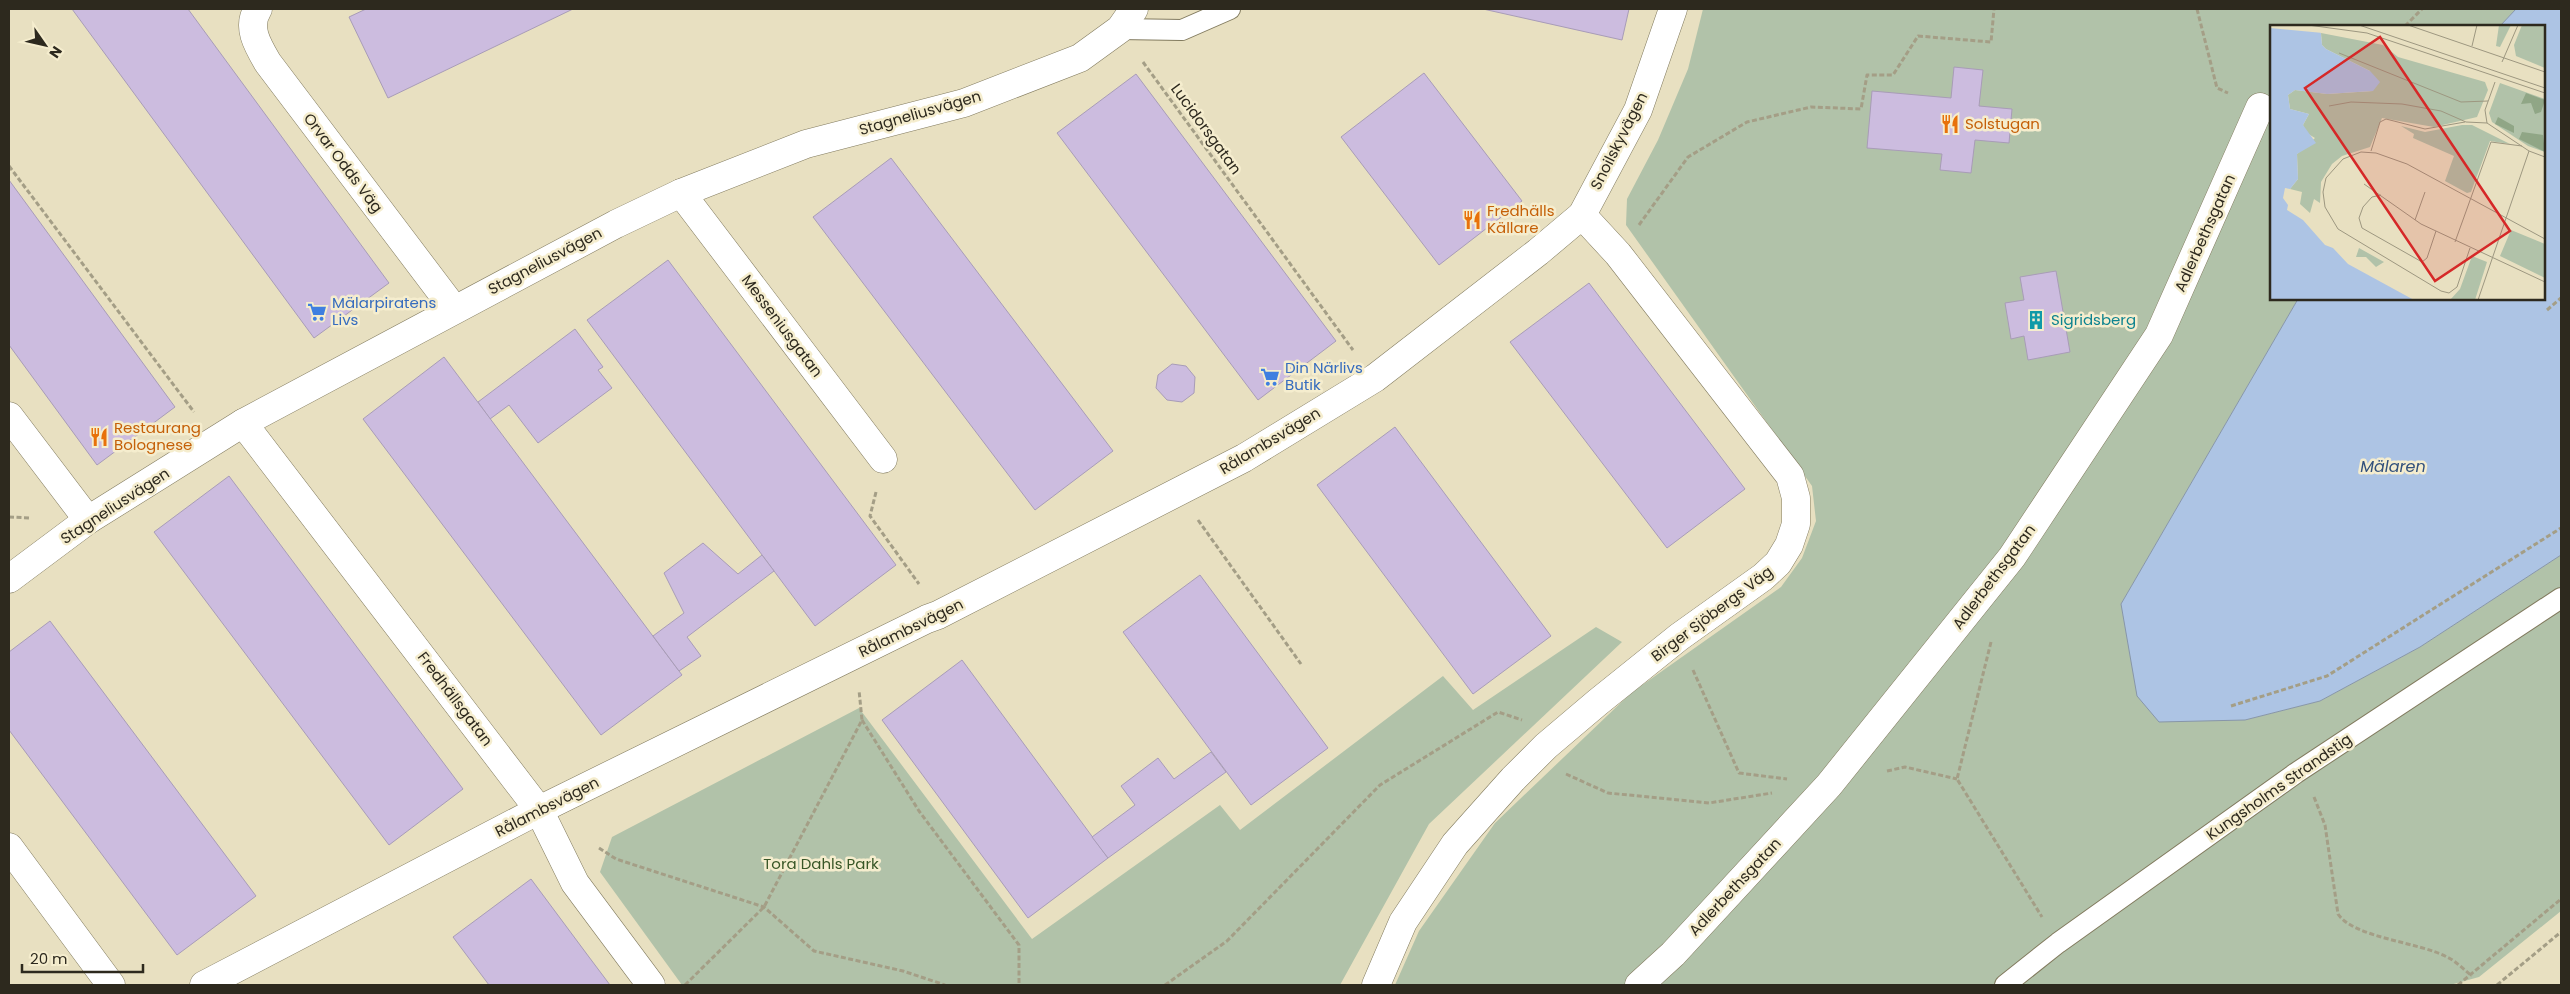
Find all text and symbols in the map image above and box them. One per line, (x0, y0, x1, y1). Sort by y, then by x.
north arrow (20, 20, 70, 70)
inset map (2270, 25, 2545, 300)
text: N (45, 42, 67, 62)
street label: Lucidorsgatan (1166, 79, 1247, 178)
street label: Stagneliusvägen (856, 85, 983, 140)
street label: Snoilskyvägen (1585, 88, 1652, 193)
street label: Orvar Odds Väg (299, 109, 388, 217)
restaurant icon: Solstugan (1939, 113, 1961, 135)
place label: Solstugan (1965, 113, 2040, 134)
street label: Adlerbethsgatan (2169, 171, 2240, 295)
place label: Fredhälls Källare (1487, 200, 1555, 238)
restaurant icon: Fredhälls Källare (1461, 209, 1483, 231)
street label: Stagneliusvägen (484, 222, 605, 299)
street label: Messeniusgatan (737, 270, 828, 381)
place label: Mälarpiratens Livs (332, 292, 436, 330)
supermarket icon: Mälarpiratens Livs (306, 301, 328, 323)
building icon: Sigridsberg (2025, 309, 2047, 331)
place label: Sigridsberg (2051, 309, 2136, 330)
place label: Din Närlivs Butik (1285, 357, 1363, 395)
supermarket icon: Din Närlivs Butik (1259, 366, 1281, 388)
street label: Rålambsvägen (1215, 402, 1324, 479)
place label: Restaurang Bolognese (114, 417, 201, 455)
restaurant icon: Restaurang Bolognese (88, 426, 110, 448)
water label: Mälaren (2360, 455, 2426, 478)
street label: Stagneliusvägen (56, 463, 173, 549)
street label: Adlerbethsgatan (1947, 520, 2040, 634)
street label: Birger Sjöbergs Väg (1647, 561, 1777, 666)
street label: Rålambsvägen (855, 593, 967, 662)
street label: Fredhällsgatan (413, 647, 498, 750)
street label: Kungsholms Strandstig (2202, 728, 2356, 845)
street label: Rålambsvägen (491, 771, 602, 842)
street label: Adlerbethsgatan (1684, 833, 1786, 940)
park label: Tora Dahls Park (763, 853, 879, 874)
scale bar (22, 942, 144, 974)
text: 20 m (30, 948, 68, 969)

